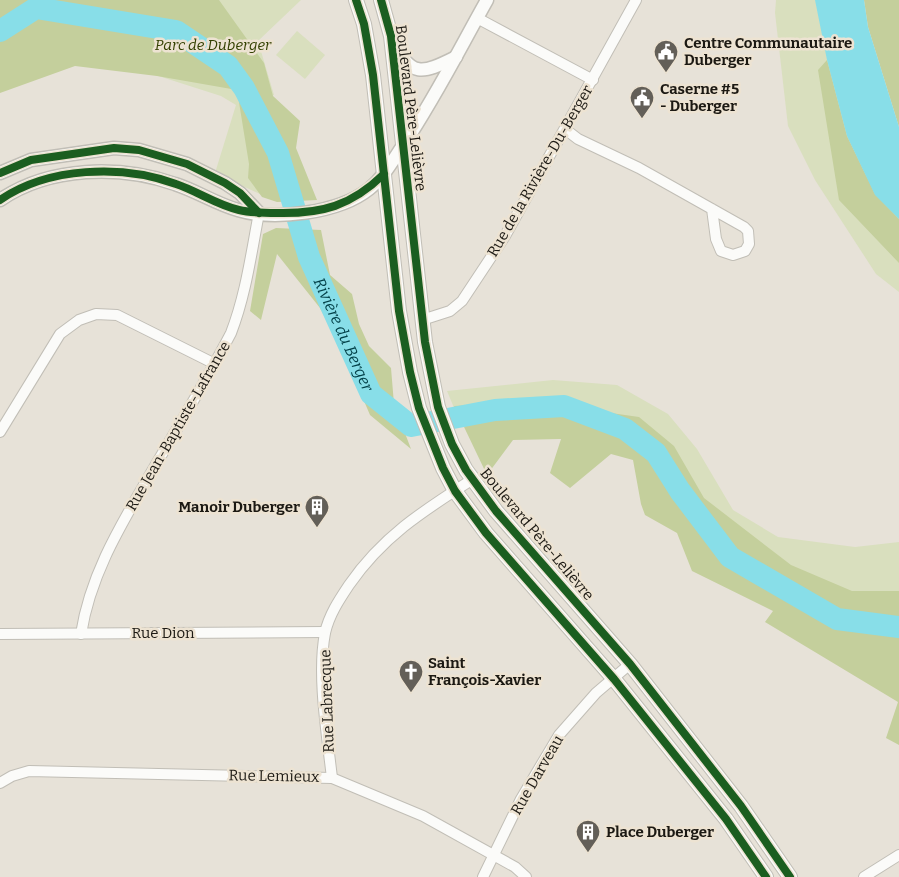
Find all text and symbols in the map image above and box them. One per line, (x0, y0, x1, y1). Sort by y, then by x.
street label: Boulevard Père-Lelièvre (392, 24, 430, 192)
place label: Centre Communautaire Duberger (684, 34, 852, 69)
park label: Parc de Duberger (155, 36, 272, 54)
public building icon: Centre Communautaire Duberger (653, 39, 679, 73)
place label: Caserne #5 - Duberger (660, 80, 739, 115)
street label: Rue de la Rivière-Du-Berger (483, 82, 597, 260)
public building icon: Caserne #5 - Duberger (629, 85, 655, 119)
water label: Rivière du Berger (310, 274, 378, 395)
street label: Rue Jean-Baptiste-Lafrance (122, 338, 234, 514)
street label: Boulevard Père-Lelièvre (476, 464, 598, 604)
building icon: Manoir Duberger (304, 494, 330, 528)
place label: Manoir Duberger (178, 498, 300, 516)
street label: Rue Dion (131, 624, 195, 642)
street label: Rue Labrecque (316, 649, 338, 753)
place label: Saint François-Xavier (428, 654, 541, 689)
church icon: Saint François-Xavier (398, 659, 424, 693)
street label: Rue Darveau (507, 732, 567, 818)
street label: Rue Lemieux (228, 766, 320, 786)
building icon: Place Duberger (575, 819, 601, 853)
place label: Place Duberger (606, 823, 714, 841)

